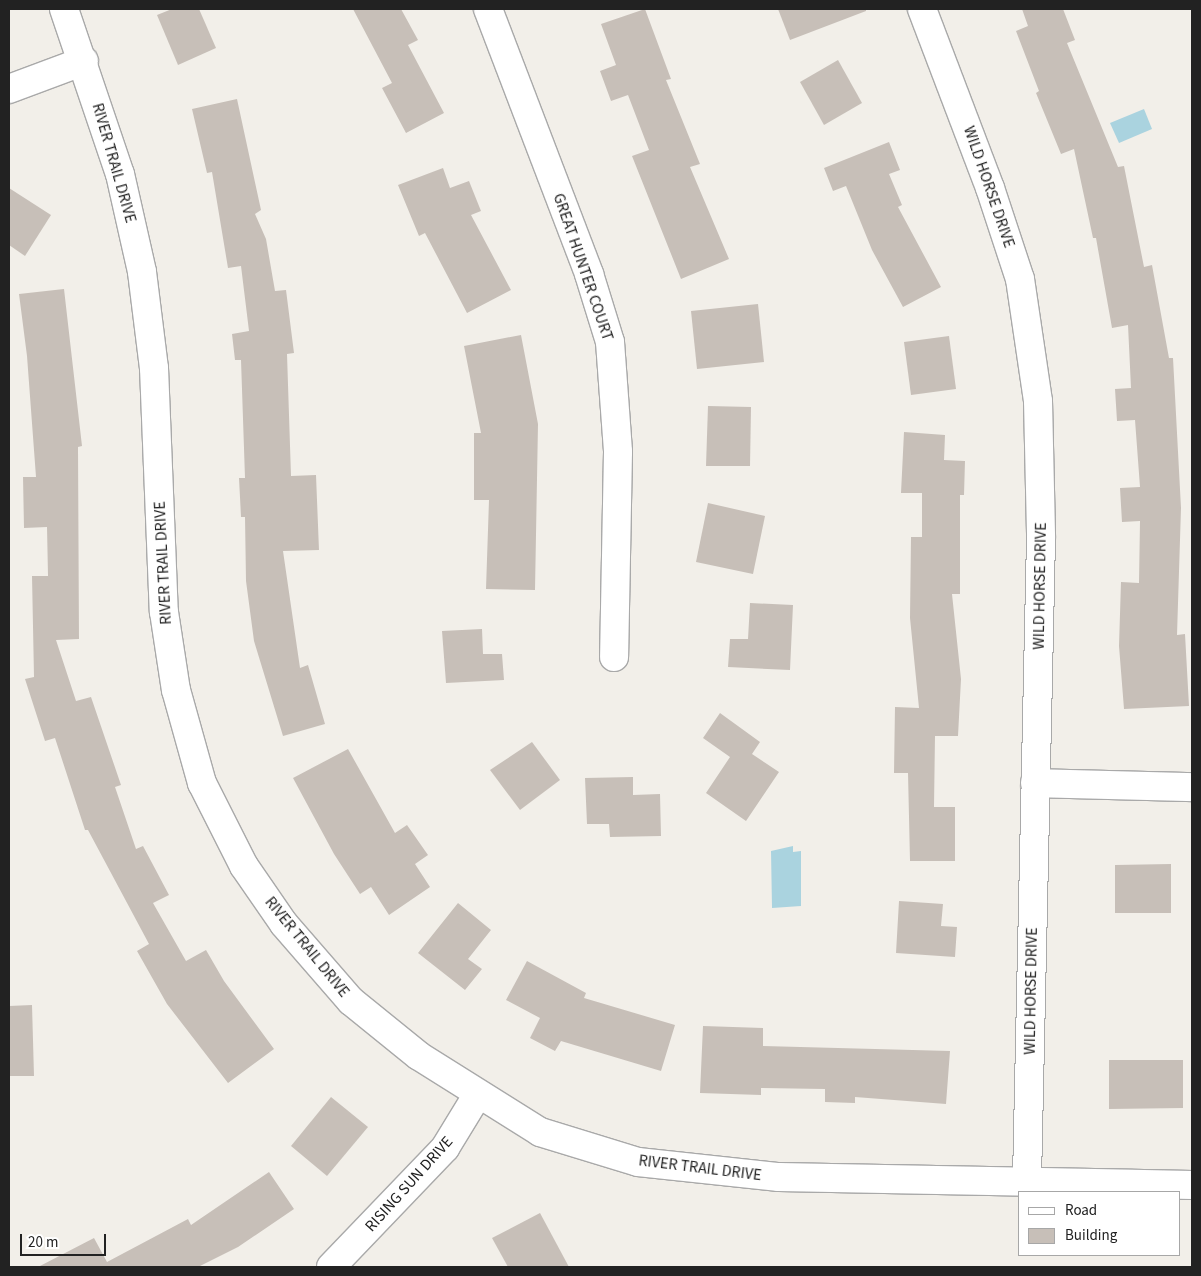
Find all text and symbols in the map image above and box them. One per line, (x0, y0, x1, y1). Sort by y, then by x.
street label: RIVER TRAIL DRIVE (88, 101, 140, 225)
street label: WILD HORSE DRIVE (959, 124, 1019, 250)
street label: GREAT HUNTER COURT (549, 191, 617, 343)
street label: RIVER TRAIL DRIVE (150, 501, 176, 625)
street label: WILD HORSE DRIVE (1029, 522, 1051, 650)
street label: RIVER TRAIL DRIVE (261, 893, 353, 1001)
street label: WILD HORSE DRIVE (1020, 927, 1042, 1055)
street label: RISING SUN DRIVE (361, 1132, 457, 1236)
street label: RIVER TRAIL DRIVE (637, 1151, 763, 1185)
legend (1018, 1191, 1181, 1256)
text: Road (1065, 1200, 1097, 1221)
scale bar (22, 1224, 109, 1256)
text: Building (1065, 1225, 1117, 1246)
text: 20 m (28, 1232, 58, 1253)

